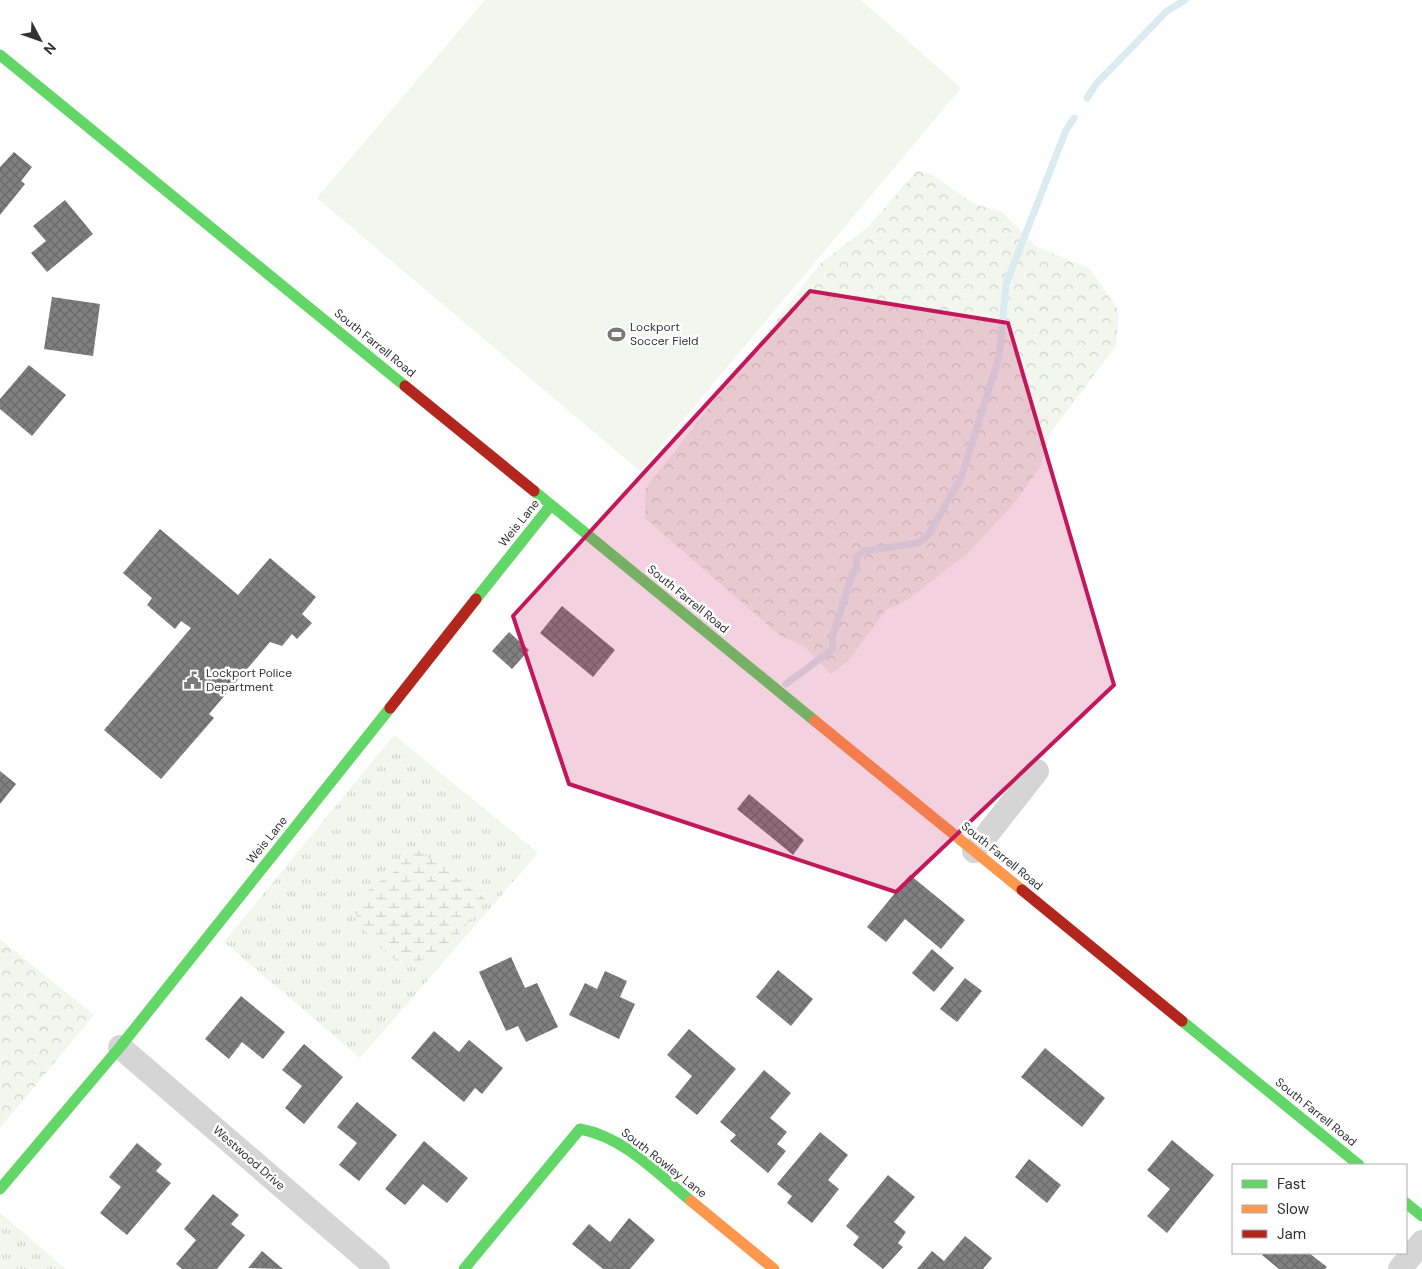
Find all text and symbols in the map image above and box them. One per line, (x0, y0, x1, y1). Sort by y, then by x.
north arrow (15, 15, 65, 65)
text: N (40, 39, 60, 58)
street label: South Farrell Road (331, 305, 419, 381)
place label: Lockport Soccer Field (630, 319, 699, 349)
sports icon: Lockport Soccer Field (606, 324, 626, 344)
street label: Weis Lane (495, 496, 543, 550)
street label: South Farrell Road (644, 561, 732, 637)
place label: Lockport Police Department (206, 665, 292, 695)
public building icon: Lockport Police Department (182, 670, 202, 690)
street label: Weis Lane (243, 813, 291, 867)
street label: South Farrell Road (958, 818, 1046, 894)
street label: South Farrell Road (1272, 1074, 1360, 1150)
street label: Westwood Drive (210, 1122, 289, 1194)
street label: South Rowley Lane (618, 1125, 710, 1202)
legend (1232, 1164, 1407, 1254)
text: Fast (1277, 1174, 1306, 1194)
text: Slow (1277, 1199, 1310, 1219)
text: Jam (1277, 1224, 1306, 1244)

